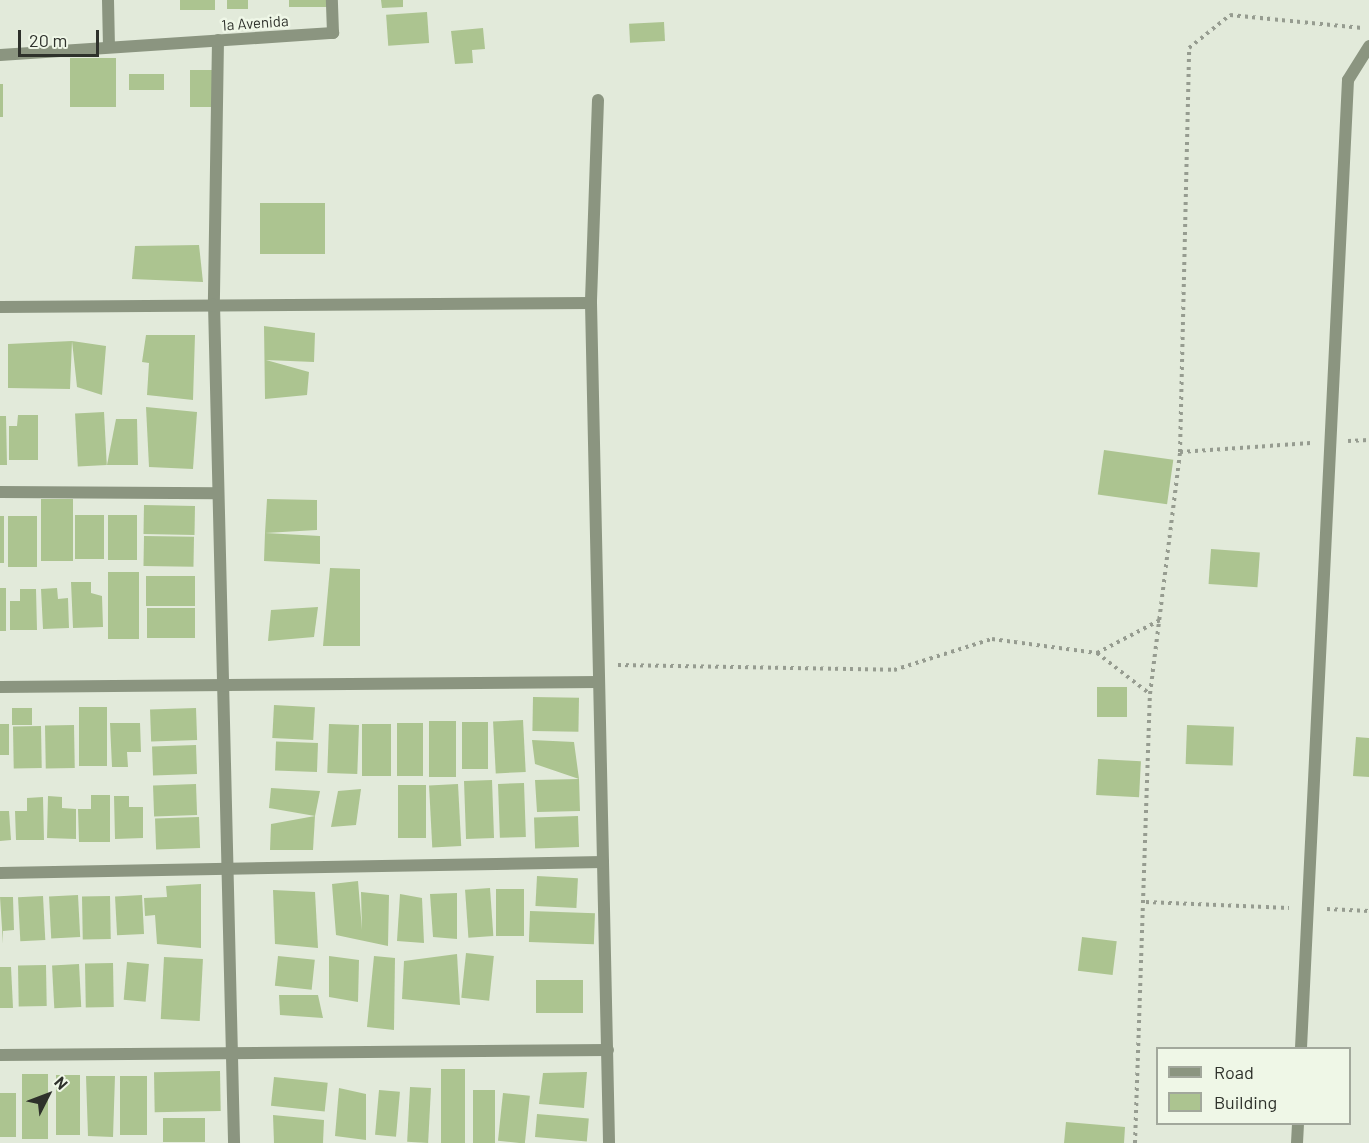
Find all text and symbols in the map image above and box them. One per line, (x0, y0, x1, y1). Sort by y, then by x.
street label: 1a Avenida (221, 12, 289, 34)
scale bar (21, 18, 102, 56)
text: 20 m (29, 29, 67, 51)
legend (1156, 1047, 1351, 1125)
text: Road (1214, 1061, 1254, 1083)
north arrow (18, 1065, 78, 1125)
text: N (51, 1072, 72, 1093)
text: Building (1214, 1091, 1277, 1113)

